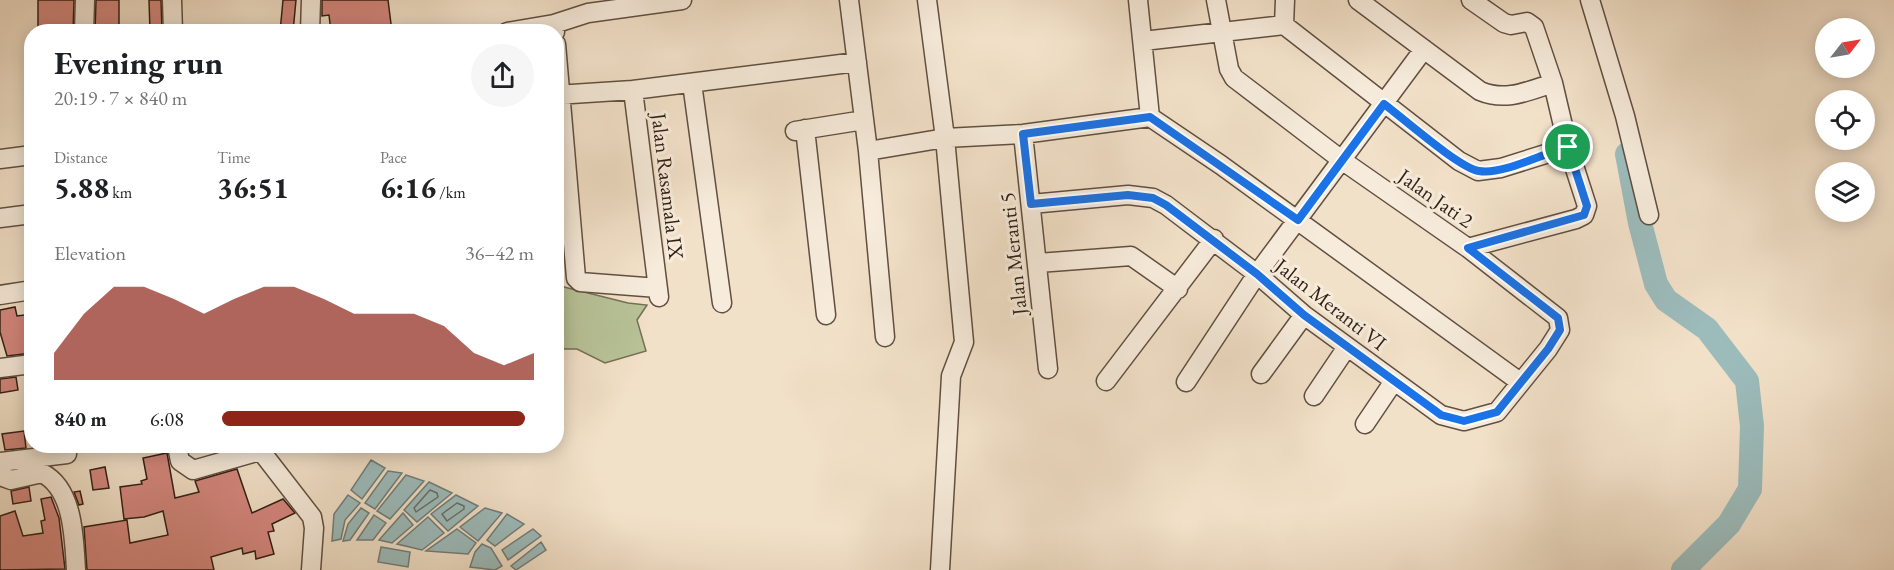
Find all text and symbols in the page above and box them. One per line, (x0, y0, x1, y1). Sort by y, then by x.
north arrow (1815, 18, 1875, 78)
map controls (1815, 18, 1875, 222)
text: Evening run (54, 41, 223, 84)
button: share (471, 44, 534, 107)
text: 20:19 · 7 × 840 m (54, 85, 187, 111)
button: locate (1815, 90, 1875, 150)
street label: Jalan Rasamala IX (645, 109, 690, 261)
pin (1542, 121, 1593, 172)
icon: arrive (1551, 130, 1584, 163)
text: Distance (54, 147, 107, 168)
text: Time (217, 147, 250, 168)
text: Pace (380, 147, 407, 168)
street label: Jalan Jati 2 (1391, 161, 1479, 234)
button: layers (1815, 162, 1875, 222)
text: 5.88 (54, 168, 109, 207)
text: 36:51 (217, 168, 289, 207)
text: 6:16 (380, 168, 436, 207)
text: km (109, 182, 132, 203)
text: /km (436, 182, 466, 203)
street label: Jalan Meranti 5 (993, 191, 1033, 319)
text: Elevation (54, 240, 126, 266)
text: 36–42 m (465, 240, 534, 266)
street label: Jalan Meranti VI (1268, 251, 1392, 356)
text: 840 m (54, 406, 107, 432)
text: 6:08 (150, 406, 184, 432)

